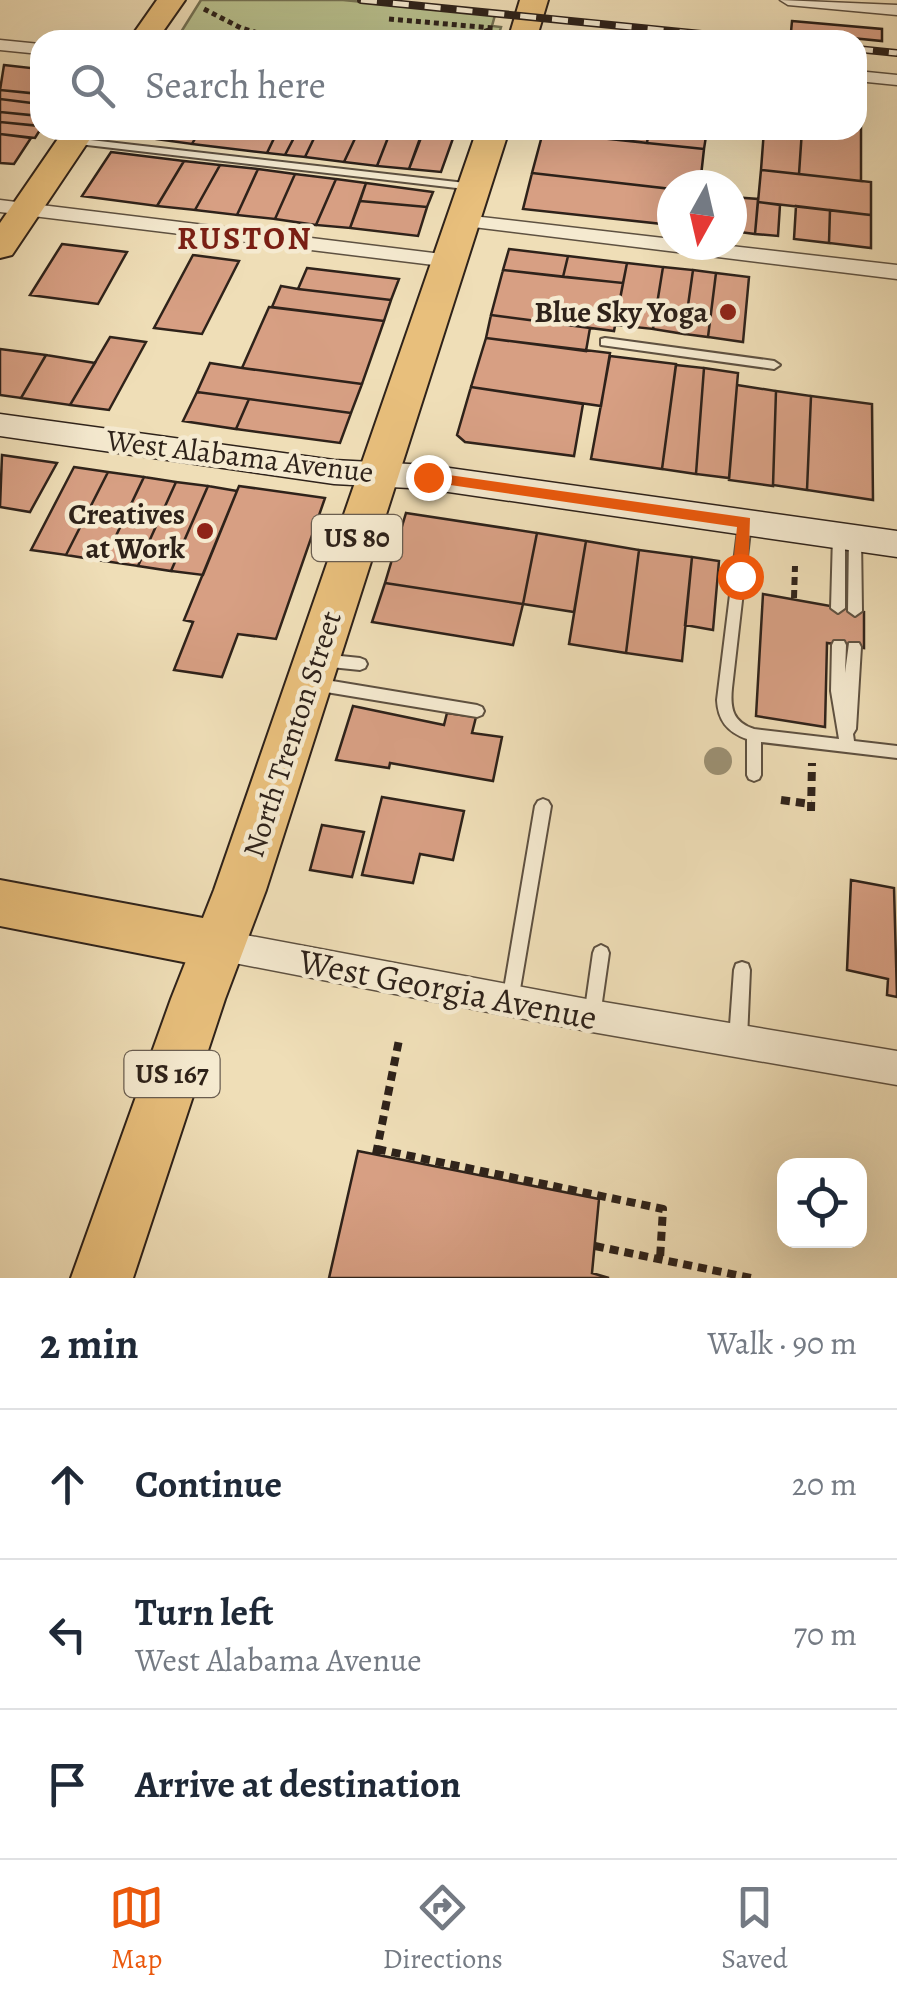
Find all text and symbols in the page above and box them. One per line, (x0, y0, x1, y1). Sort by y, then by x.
search box (30, 30, 867, 140)
icon: search (65, 58, 120, 113)
text: Search here (145, 59, 326, 111)
north arrow (657, 170, 747, 260)
district label: RUSTON (177, 216, 313, 260)
place label: Blue Sky Yoga (534, 292, 708, 332)
marker: Blue Sky Yoga (717, 301, 739, 323)
street label: West Alabama Avenue (103, 420, 376, 492)
route end (406, 455, 452, 501)
place label: Creatives at Work (68, 494, 185, 568)
road number: US 80 (312, 515, 402, 561)
marker: Creatives at Work (194, 520, 216, 542)
route start (718, 554, 764, 600)
street label: North Trenton Street (233, 606, 351, 862)
street label: West Georgia Avenue (294, 936, 601, 1041)
road number: US 167 (124, 1051, 220, 1097)
map controls (777, 1158, 867, 1248)
button: locate (777, 1158, 867, 1248)
text: 2 min (40, 1315, 139, 1372)
text: Walk · 90 m (708, 1321, 857, 1365)
icon: ahead (40, 1457, 95, 1512)
text: Continue (135, 1458, 282, 1510)
text: 20 m (792, 1462, 857, 1506)
text: Turn left (135, 1586, 274, 1638)
icon: left (40, 1607, 95, 1662)
text: 70 m (794, 1612, 857, 1656)
text: West Alabama Avenue (135, 1638, 422, 1682)
icon: arrive (40, 1757, 95, 1812)
text: Arrive at destination (135, 1758, 461, 1810)
tab: Map (109, 1880, 164, 1978)
tab: Directions (383, 1880, 503, 1978)
tab: Saved (721, 1880, 788, 1978)

